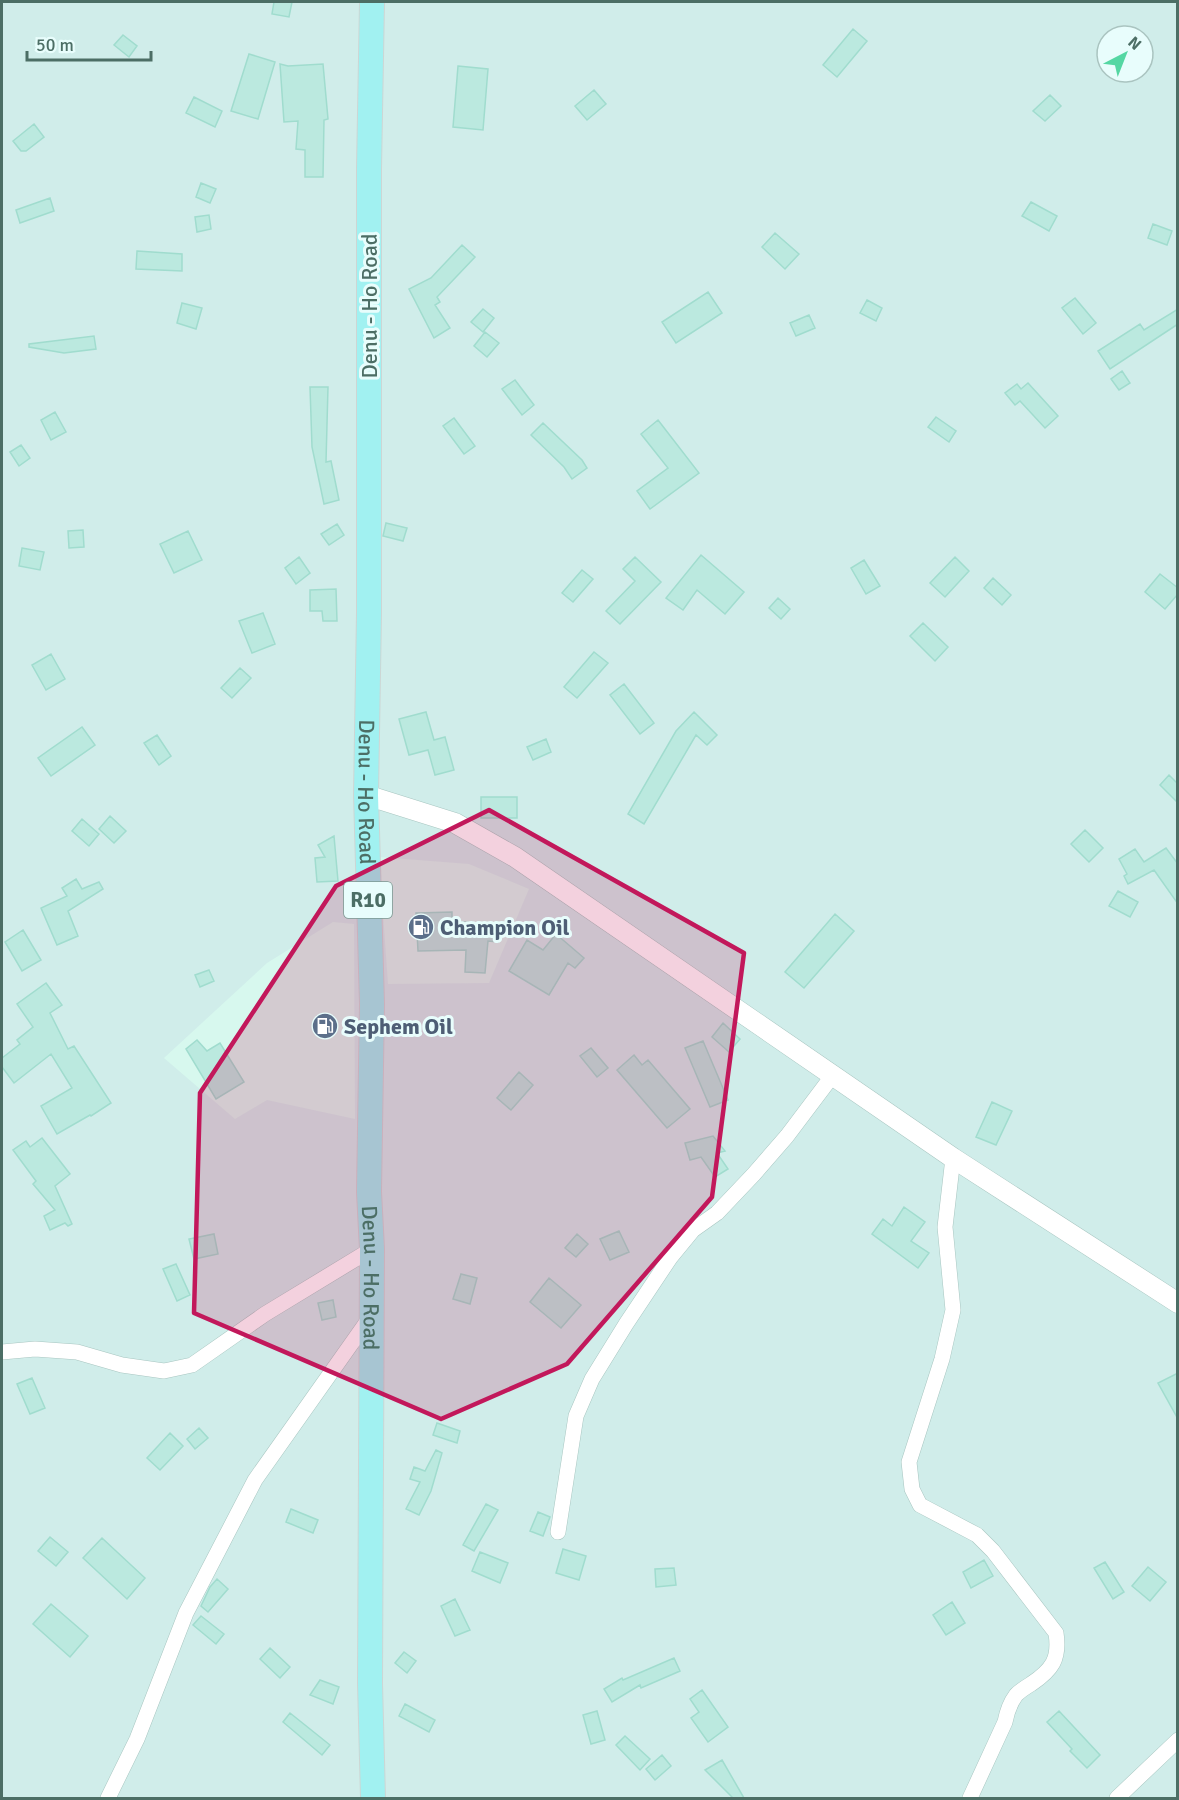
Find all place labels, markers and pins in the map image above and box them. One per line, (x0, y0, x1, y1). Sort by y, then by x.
fuel station icon: Champion Oil (406, 912, 436, 942)
place label: Champion Oil (440, 914, 570, 941)
fuel station icon: Sephem Oil (310, 1011, 340, 1041)
place label: Sephem Oil (344, 1013, 453, 1040)

